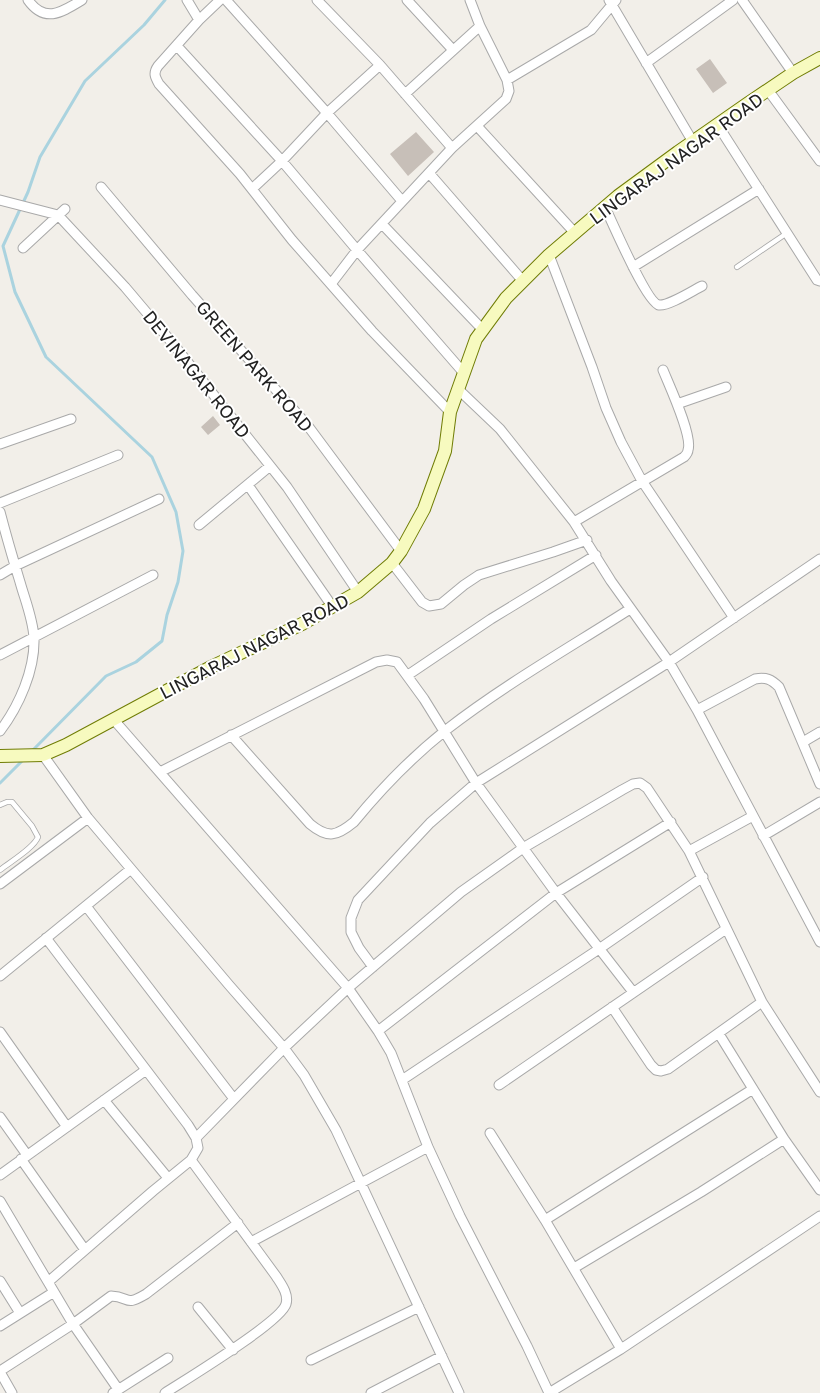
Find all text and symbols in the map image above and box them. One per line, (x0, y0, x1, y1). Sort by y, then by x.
street label: LINGARAJ NAGAR ROAD (585, 88, 767, 228)
street label: GREEN PARK ROAD (192, 296, 318, 436)
street label: DEVINAGAR ROAD (139, 306, 255, 442)
street label: LINGARAJ NAGAR ROAD (156, 589, 352, 703)

